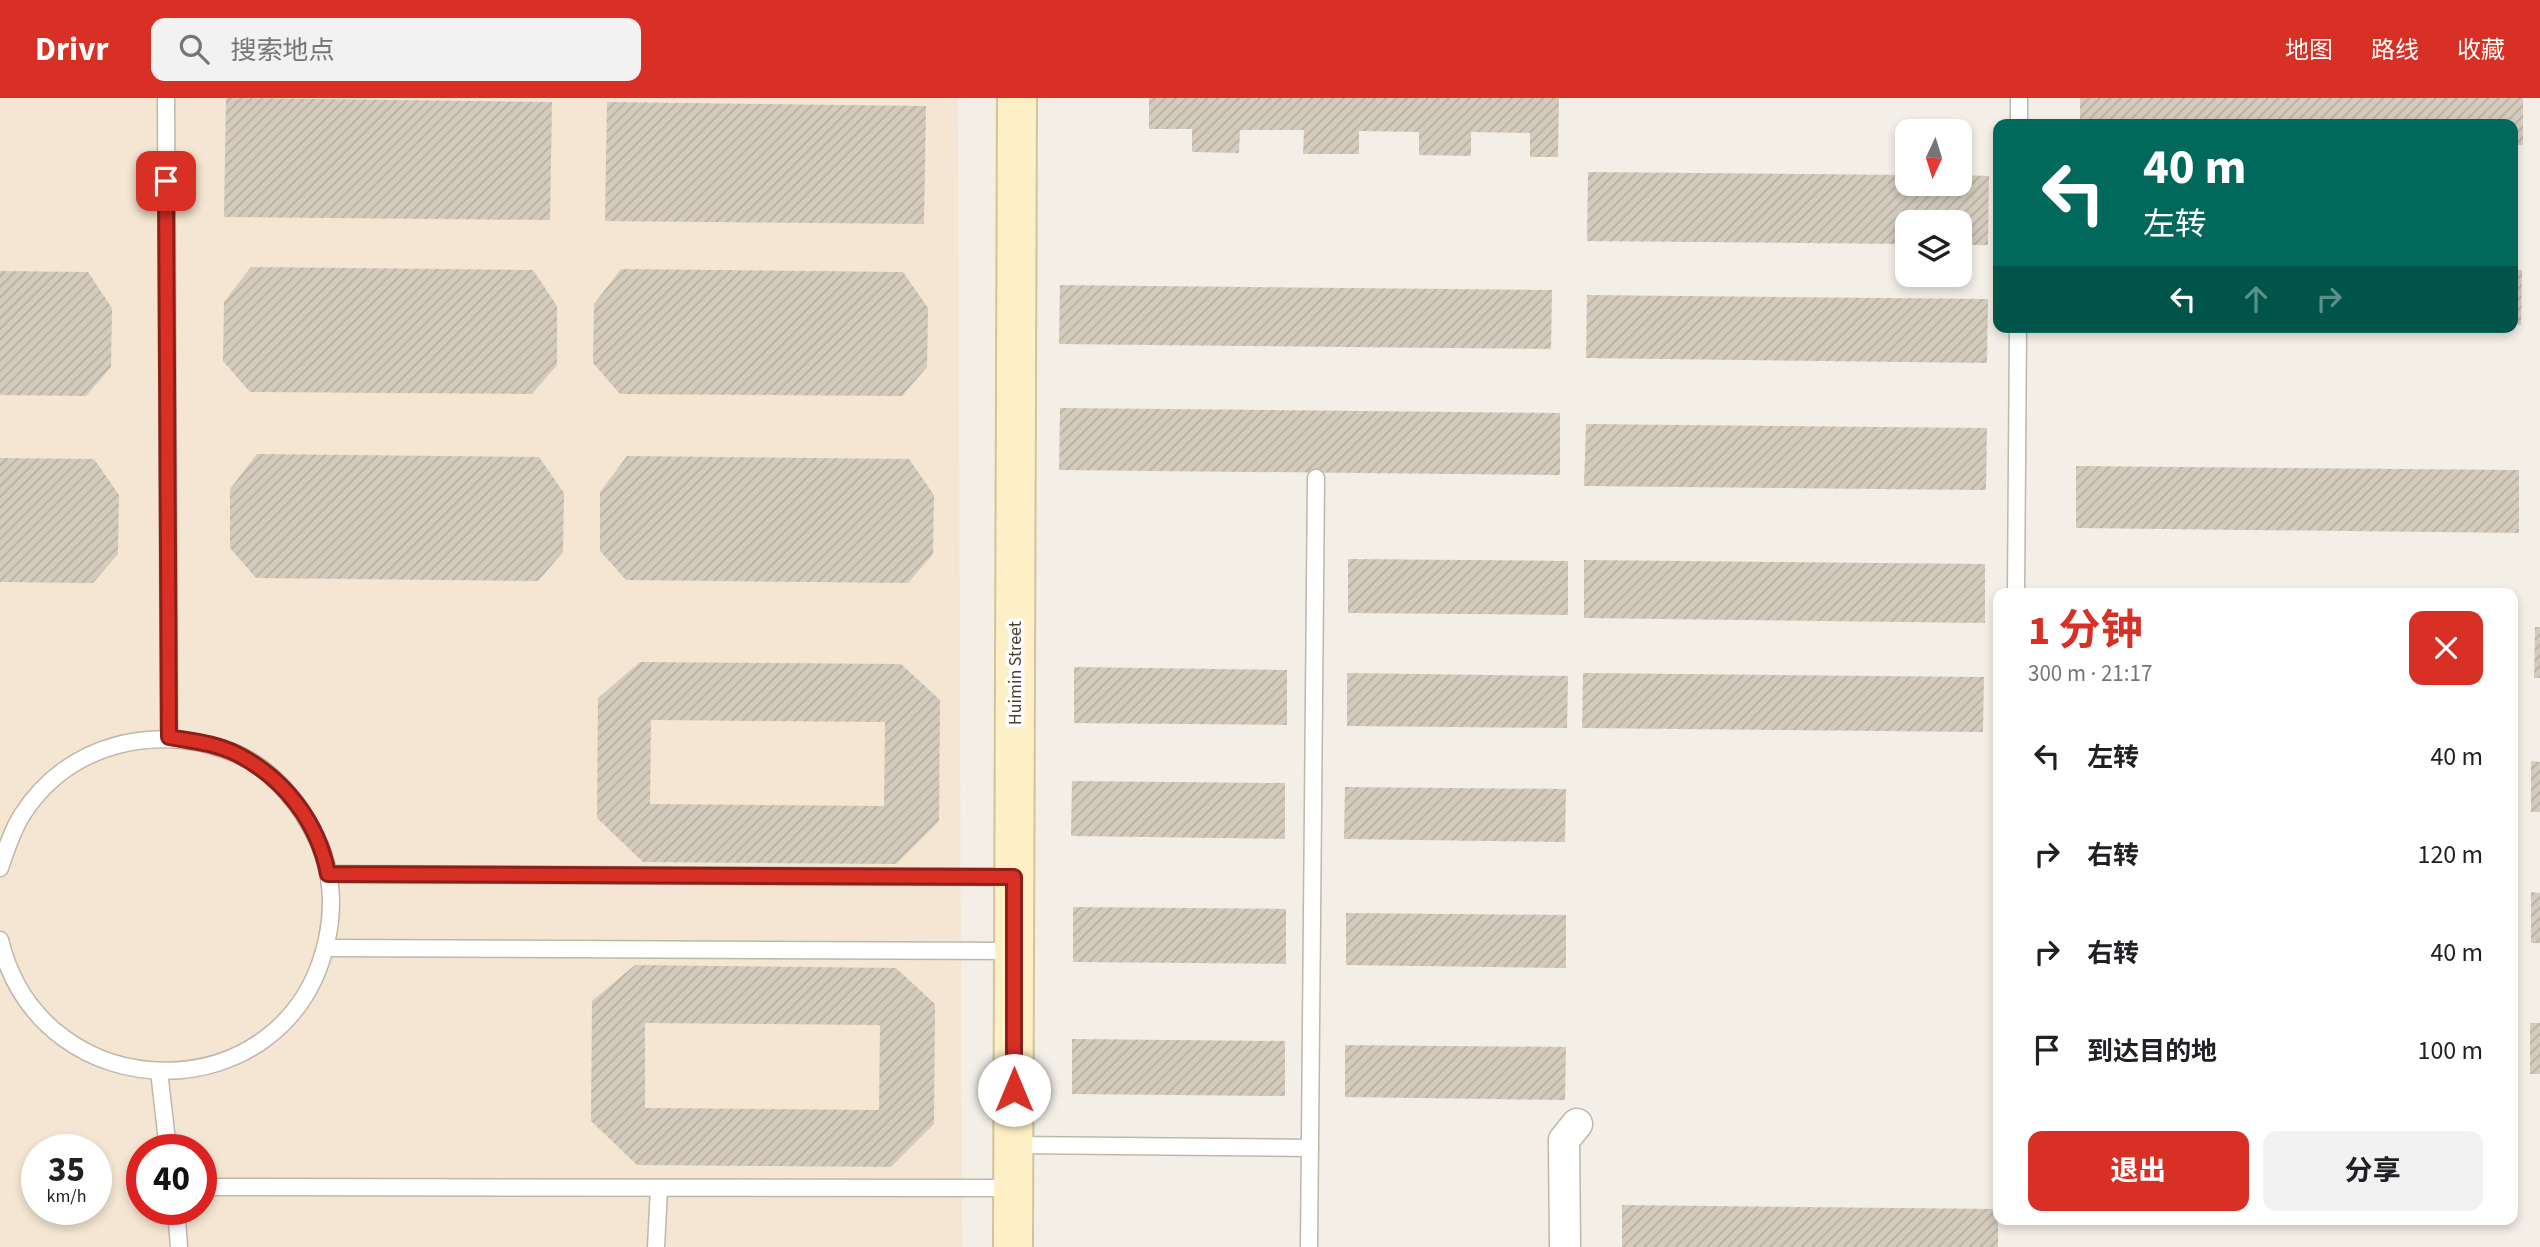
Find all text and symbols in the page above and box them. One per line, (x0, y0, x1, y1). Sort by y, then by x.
search box (151, 18, 641, 81)
text: Drivr (35, 26, 109, 73)
icon: search (175, 30, 213, 68)
text: 搜索地点 (231, 32, 335, 69)
text: 地图 (2285, 33, 2333, 68)
text: 路线 (2371, 33, 2419, 68)
text: 收藏 (2457, 33, 2505, 68)
north arrow (1895, 119, 1972, 196)
map controls (1895, 119, 1972, 287)
text: 40 m (2143, 133, 2247, 203)
icon: left (2028, 147, 2119, 238)
pin (136, 151, 196, 211)
icon: arrive (147, 162, 185, 200)
text: 左转 (2143, 202, 2207, 248)
button: layers (1895, 210, 1972, 287)
icon: left (2164, 280, 2202, 318)
icon: ahead (2237, 280, 2275, 318)
icon: right (2310, 280, 2348, 318)
text: 1 分钟 (2028, 601, 2143, 661)
button: close (2409, 611, 2483, 685)
street label: Huimin Street (1003, 621, 1028, 725)
text: 300 m · 21:17 (2028, 657, 2152, 690)
icon: left (2028, 737, 2066, 775)
text: 40 m (2430, 738, 2483, 775)
text: 左转 (2087, 739, 2139, 776)
icon: right (2028, 835, 2066, 873)
text: 120 m (2417, 836, 2483, 873)
text: 右转 (2087, 837, 2139, 874)
icon: right (2028, 933, 2066, 971)
text: 40 m (2430, 934, 2483, 971)
text: 右转 (2087, 935, 2139, 972)
icon: arrive (2028, 1031, 2066, 1069)
text: 100 m (2417, 1032, 2483, 1069)
text: 到达目的地 (2087, 1033, 2217, 1070)
position arrow (977, 1053, 1051, 1127)
button: 退出 (2028, 1131, 2249, 1211)
button: 分享 (2263, 1131, 2483, 1211)
speed limit sign: 40 (126, 1134, 217, 1225)
text: 35 (48, 1145, 85, 1195)
text: km/h (47, 1184, 86, 1209)

